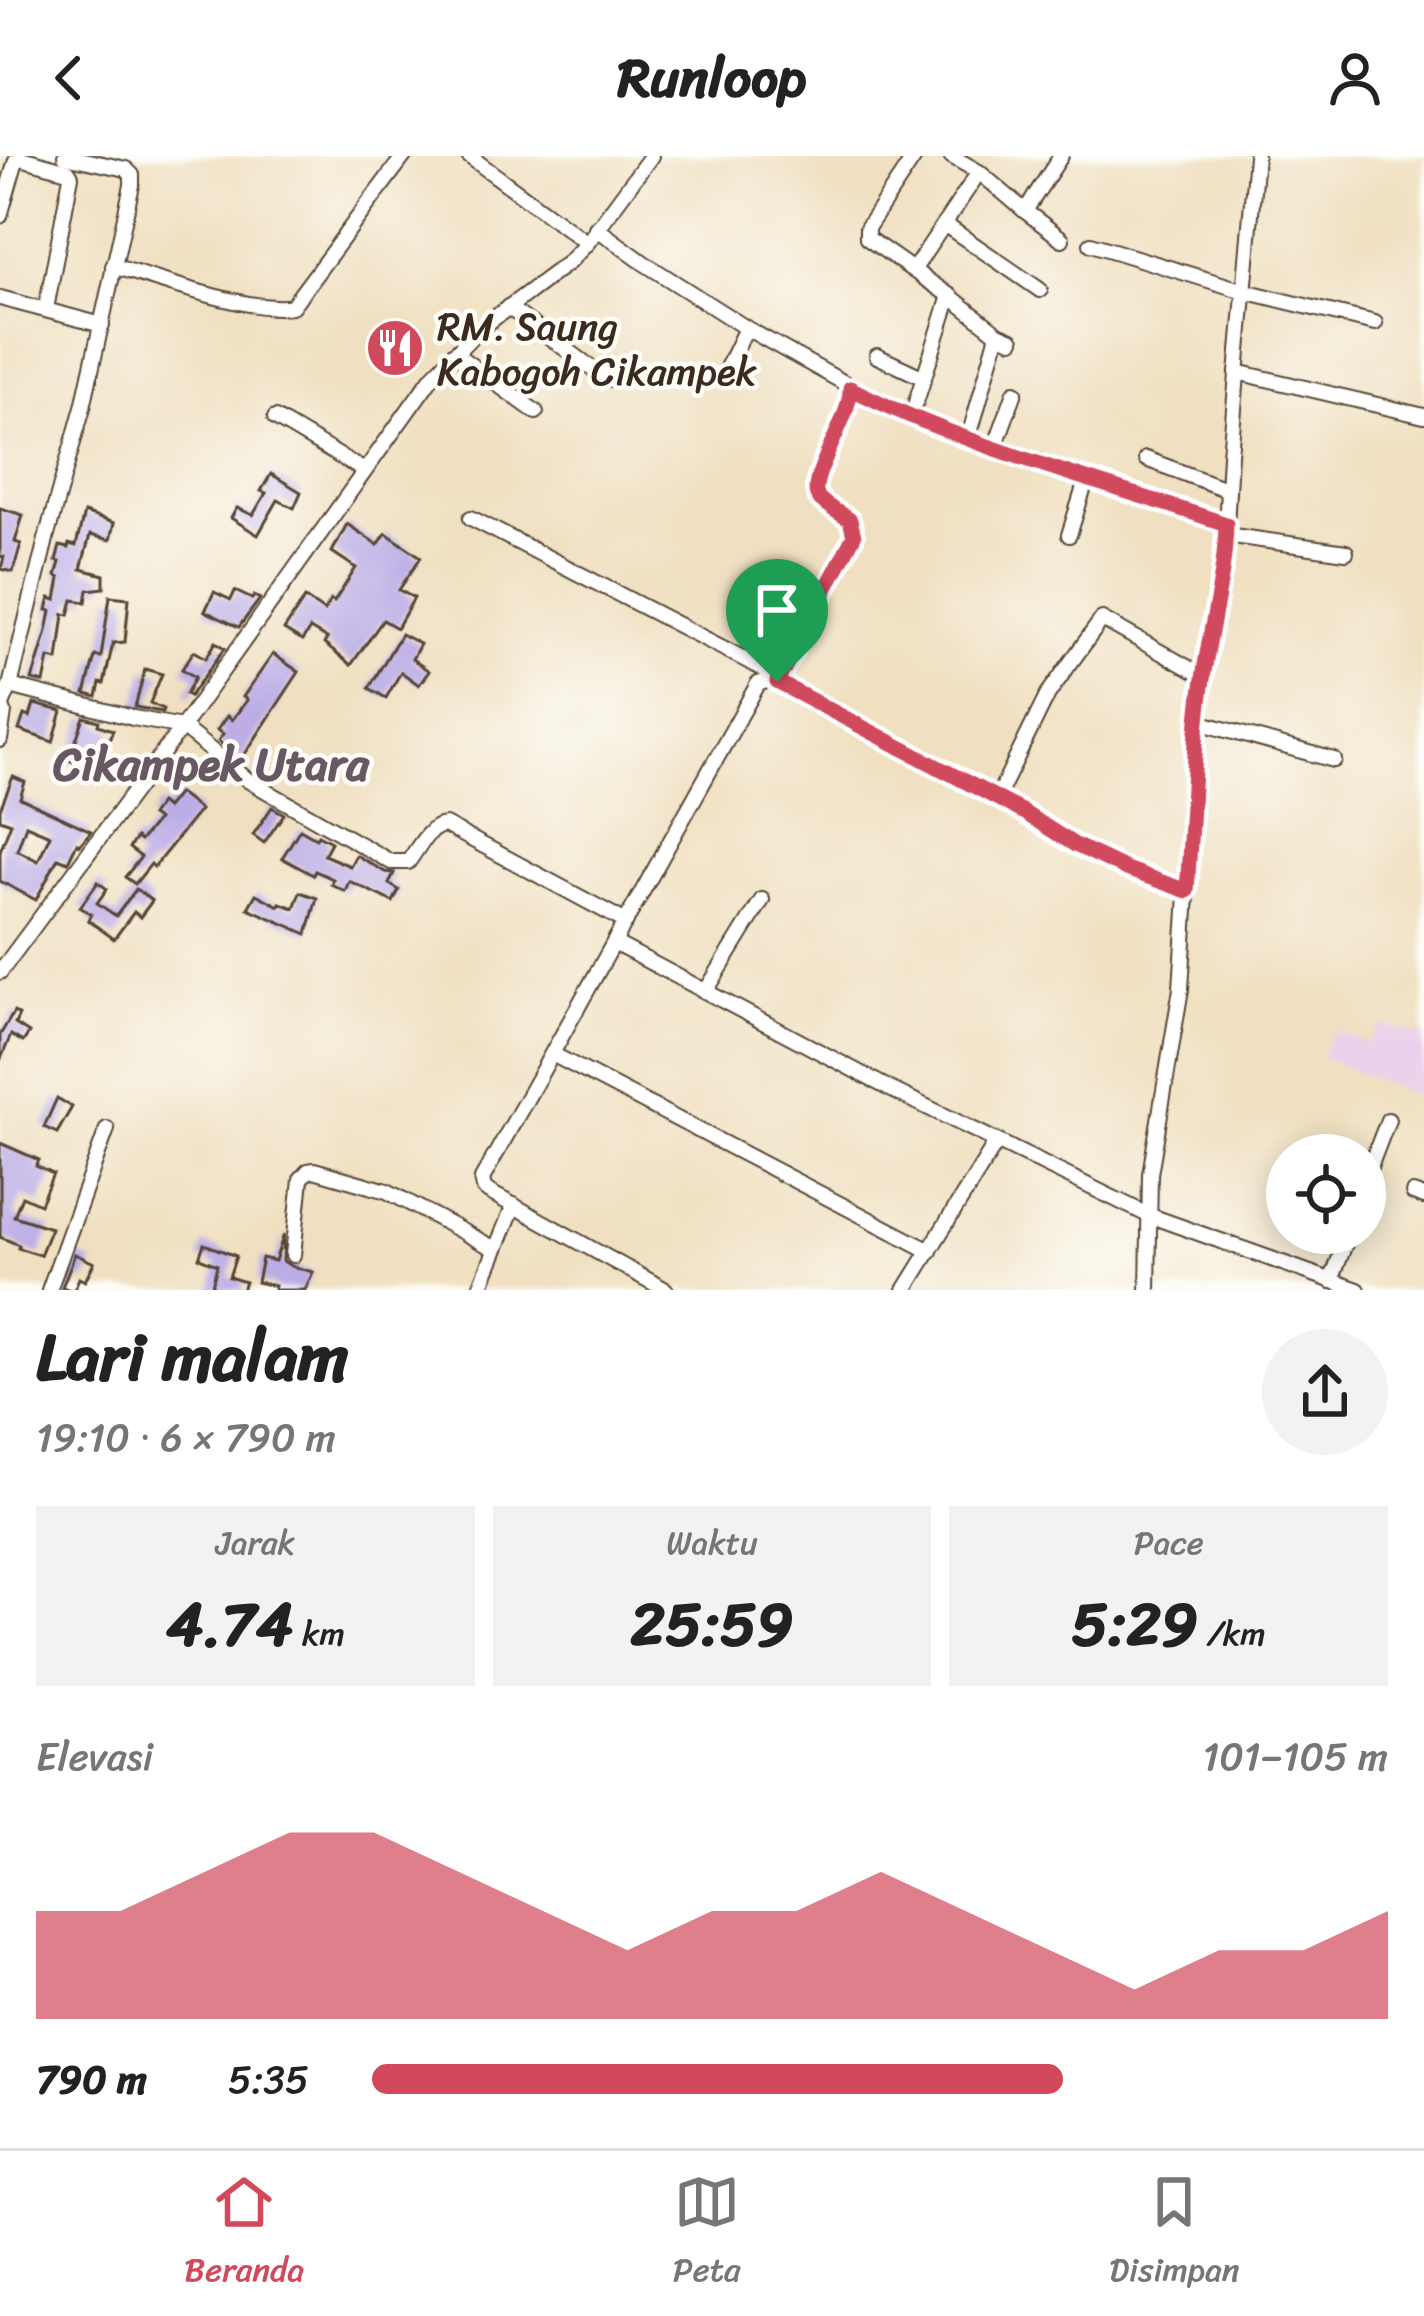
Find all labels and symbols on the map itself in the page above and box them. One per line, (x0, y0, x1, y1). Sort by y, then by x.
place label: RM. Saung Kabogoh Cikampek (437, 292, 757, 406)
restaurant icon: RM. Saung Kabogoh Cikampek (364, 317, 426, 379)
pin (726, 559, 828, 682)
district label: Cikampek Utara (52, 725, 370, 805)

